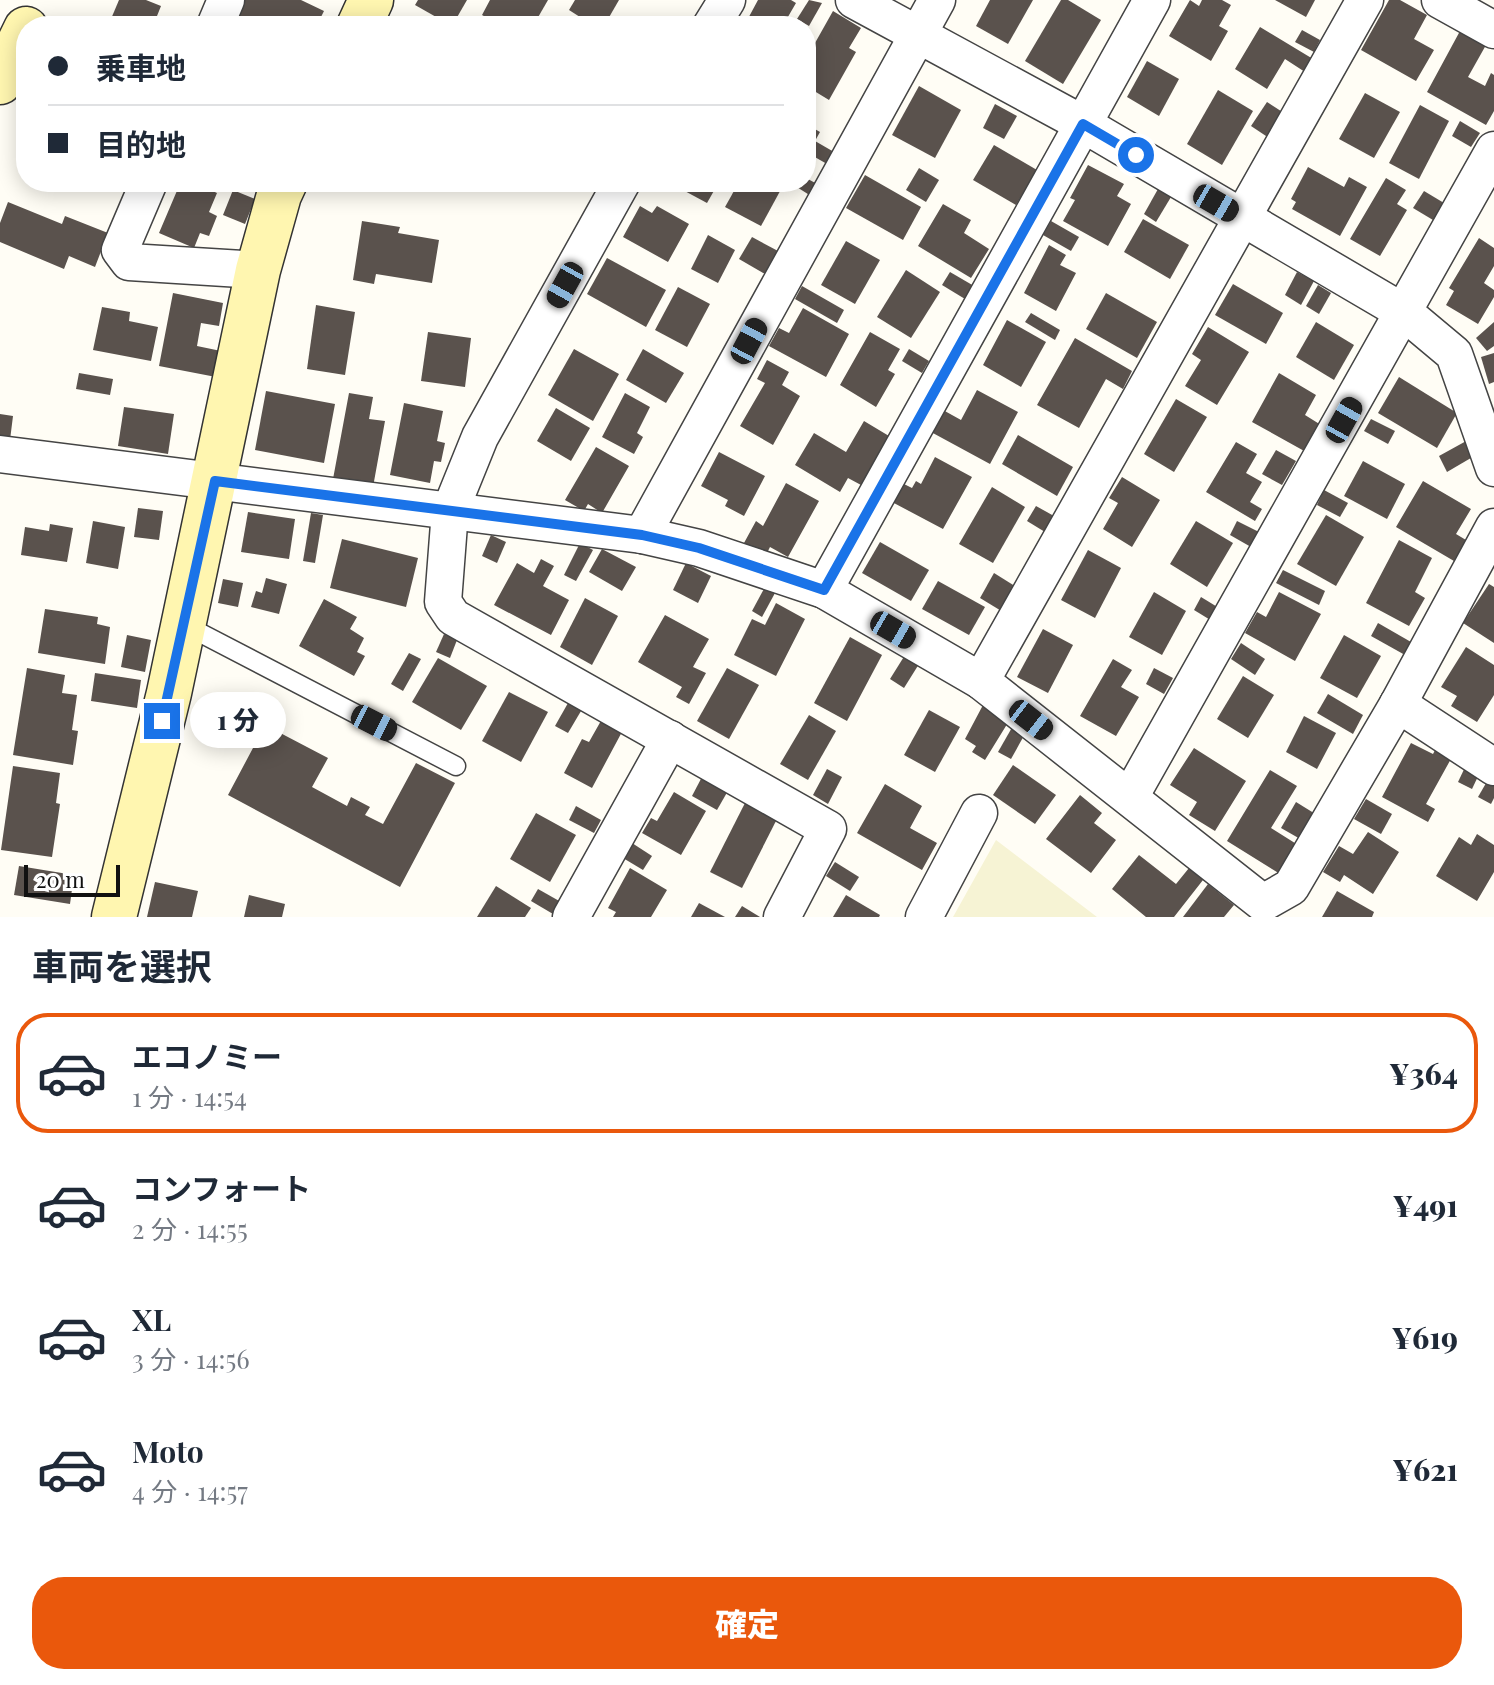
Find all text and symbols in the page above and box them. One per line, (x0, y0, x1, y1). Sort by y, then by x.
text: 乗車地 (96, 47, 186, 87)
text: 目的地 (96, 124, 186, 164)
route start (1118, 137, 1154, 173)
car (1189, 181, 1243, 225)
car (543, 258, 587, 312)
car (727, 314, 771, 368)
car (1322, 393, 1366, 447)
car (866, 608, 920, 652)
callout: 1 分 (190, 693, 286, 749)
car (1005, 696, 1057, 744)
car (347, 701, 401, 745)
text: 1 分 (217, 702, 259, 737)
route end (144, 703, 180, 739)
scale bar (24, 861, 120, 897)
text: 20 m (36, 864, 85, 894)
text: 車両を選択 (32, 941, 212, 989)
text: エコノミー (132, 1036, 282, 1076)
icon: car (36, 1037, 108, 1109)
text: ¥364 (1389, 1053, 1458, 1093)
text: 1 分 · 14:54 (132, 1079, 247, 1114)
text: コンフォート (132, 1168, 311, 1208)
icon: car (36, 1169, 108, 1241)
text: ¥491 (1393, 1185, 1458, 1225)
text: 2 分 · 14:55 (132, 1211, 248, 1246)
text: XL (132, 1299, 171, 1339)
icon: car (36, 1301, 108, 1373)
text: ¥619 (1391, 1317, 1458, 1357)
text: 3 分 · 14:56 (132, 1341, 250, 1376)
text: Moto (132, 1431, 204, 1471)
icon: car (36, 1433, 108, 1505)
text: ¥621 (1392, 1449, 1458, 1489)
text: 4 分 · 14:57 (132, 1473, 248, 1508)
button: 確定 (32, 1577, 1462, 1669)

